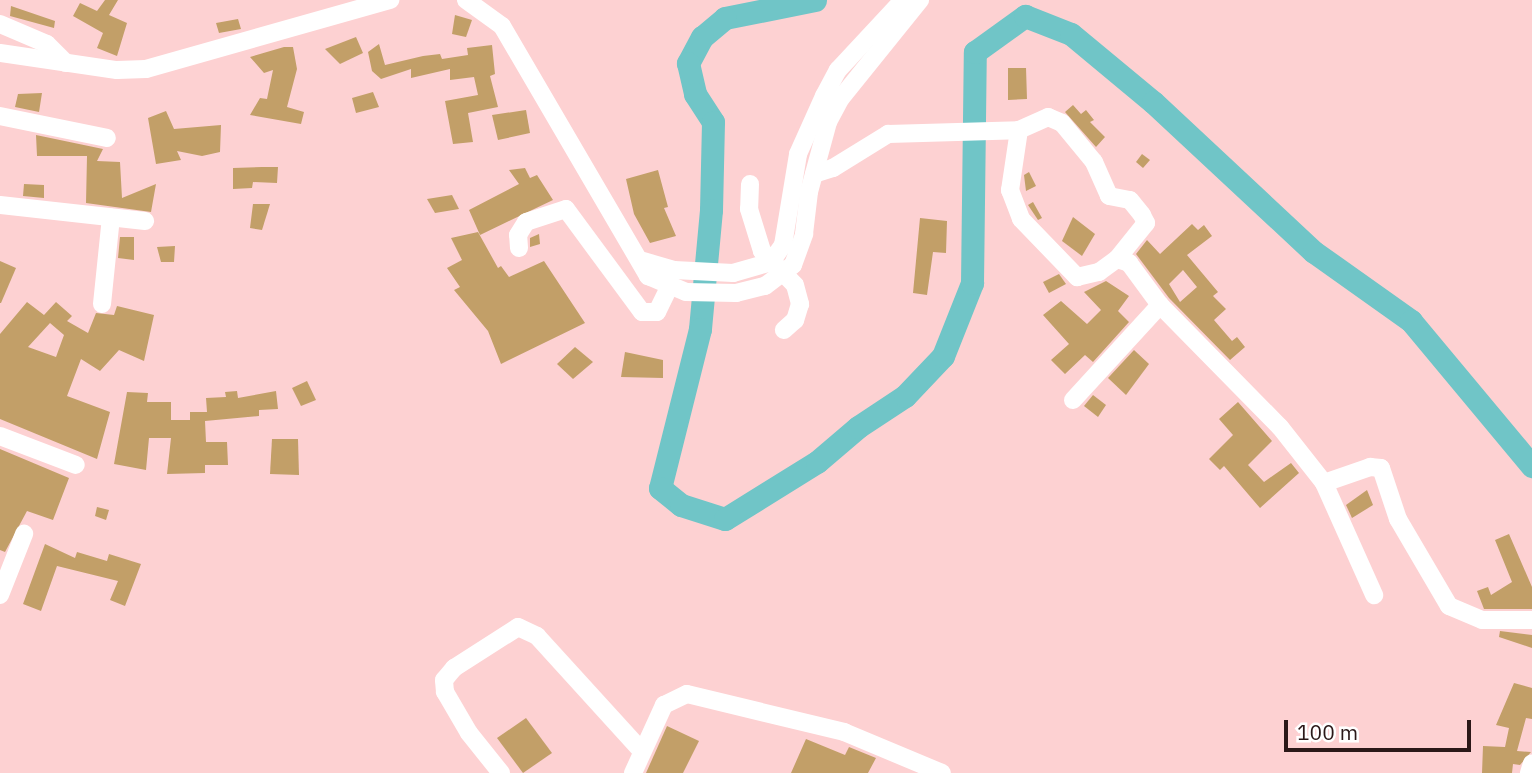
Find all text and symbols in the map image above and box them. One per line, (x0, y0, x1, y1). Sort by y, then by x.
scale bar (1287, 706, 1474, 750)
text: 100 m (1297, 718, 1358, 746)

